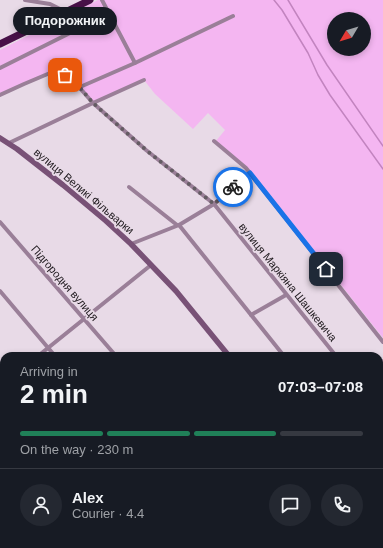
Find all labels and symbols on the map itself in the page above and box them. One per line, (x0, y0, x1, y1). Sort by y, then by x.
callout: Подорожник (13, 7, 117, 35)
north arrow (327, 12, 371, 56)
pin (48, 58, 82, 92)
street label: вулиця Великі Фільварки (32, 146, 136, 236)
courier (213, 167, 253, 207)
street label: вулиця Маркіяна Шашкевича (237, 220, 340, 344)
street label: Підгородня вулиця (29, 243, 101, 323)
pin (309, 252, 343, 286)

